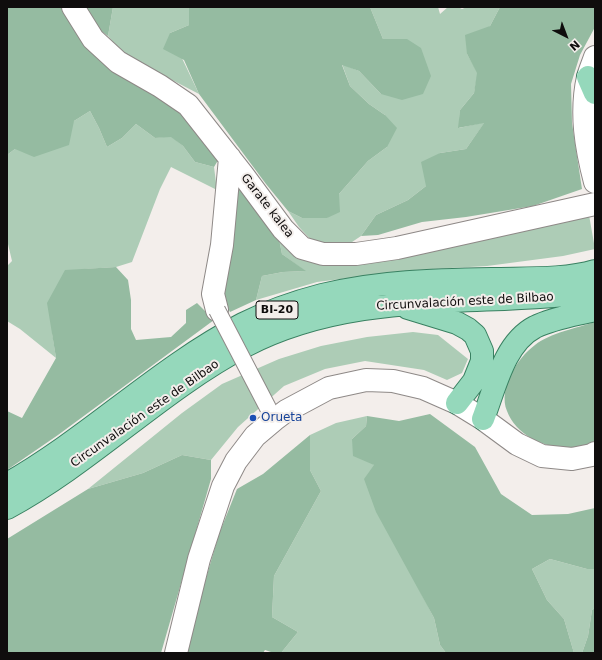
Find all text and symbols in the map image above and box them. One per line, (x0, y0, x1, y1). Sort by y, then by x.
north arrow (546, 16, 586, 56)
text: N (567, 37, 582, 53)
street label: Garate kalea (238, 171, 296, 241)
street label: Circunvalación este de Bilbao (376, 290, 554, 314)
road number: BI-20 (256, 301, 298, 319)
street label: Circunvalación este de Bilbao (68, 357, 222, 471)
place label: Orueta (261, 411, 302, 425)
marker: Orueta (248, 413, 258, 423)

